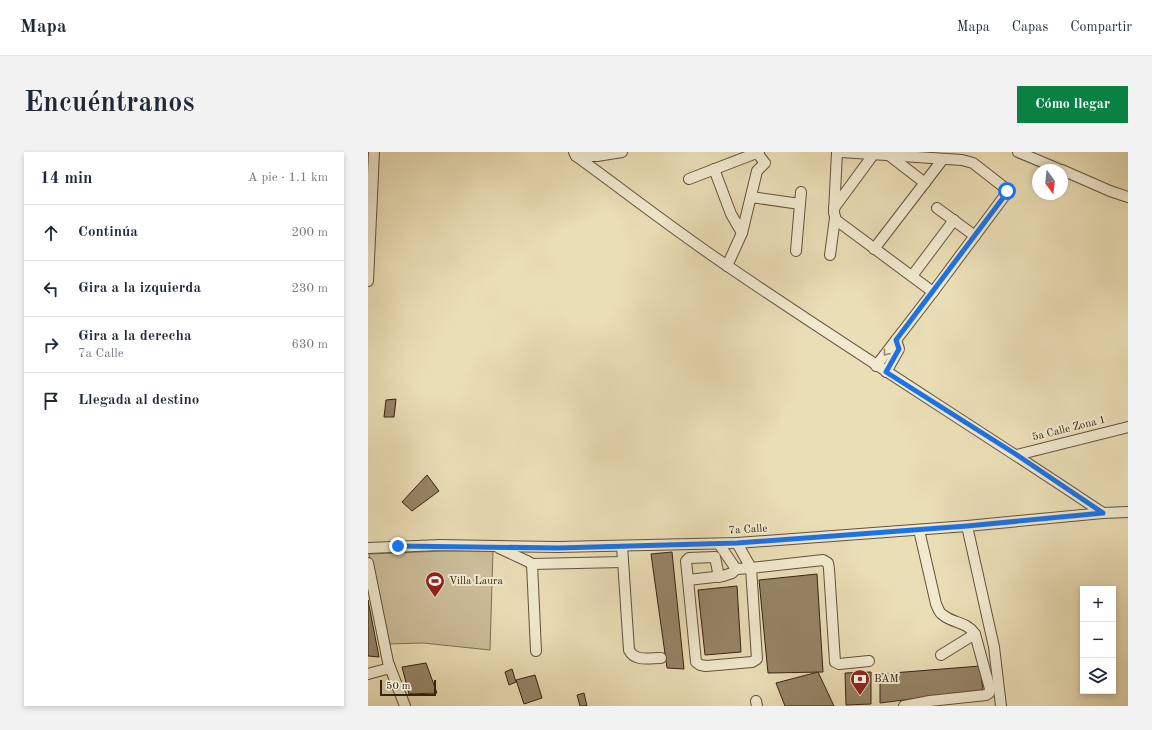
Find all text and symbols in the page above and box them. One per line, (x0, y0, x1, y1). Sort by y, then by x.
text: Mapa (20, 18, 67, 37)
text: Mapa (957, 20, 990, 34)
text: Capas (1012, 20, 1048, 34)
text: Compartir (1070, 20, 1132, 34)
button: Cómo llegar (1017, 86, 1128, 123)
text: Encuéntranos (24, 90, 194, 118)
north arrow (1032, 164, 1068, 200)
text: 14 min (40, 170, 93, 187)
text: A pie · 1.1 km (248, 171, 328, 184)
route start (998, 182, 1016, 200)
icon: ahead (40, 222, 62, 244)
text: Continúa (78, 225, 138, 240)
text: 200 m (291, 226, 328, 239)
icon: left (40, 278, 62, 300)
text: Gira a la izquierda (78, 281, 201, 296)
text: 230 m (291, 282, 328, 295)
text: Gira a la derecha (78, 329, 192, 344)
icon: right (40, 334, 62, 356)
text: 630 m (291, 338, 328, 351)
text: 7a Calle (78, 347, 124, 360)
one-way arrow (884, 348, 891, 355)
icon: arrive (40, 390, 62, 412)
text: Llegada al destino (78, 393, 199, 408)
street label: 5a Calle Zona 1 (1031, 415, 1107, 443)
street label: 7a Calle (728, 523, 768, 537)
route end (389, 537, 407, 555)
sports icon: Villa Laura (424, 570, 446, 598)
place label: Villa Laura (449, 576, 504, 587)
map controls (1080, 586, 1116, 694)
button: + (1080, 586, 1116, 622)
button: − (1080, 622, 1116, 658)
button: layers (1080, 658, 1116, 694)
bank icon: BAM (849, 668, 871, 696)
place label: BAM (874, 674, 899, 685)
scale bar (380, 678, 436, 697)
text: 50 m (386, 681, 411, 692)

